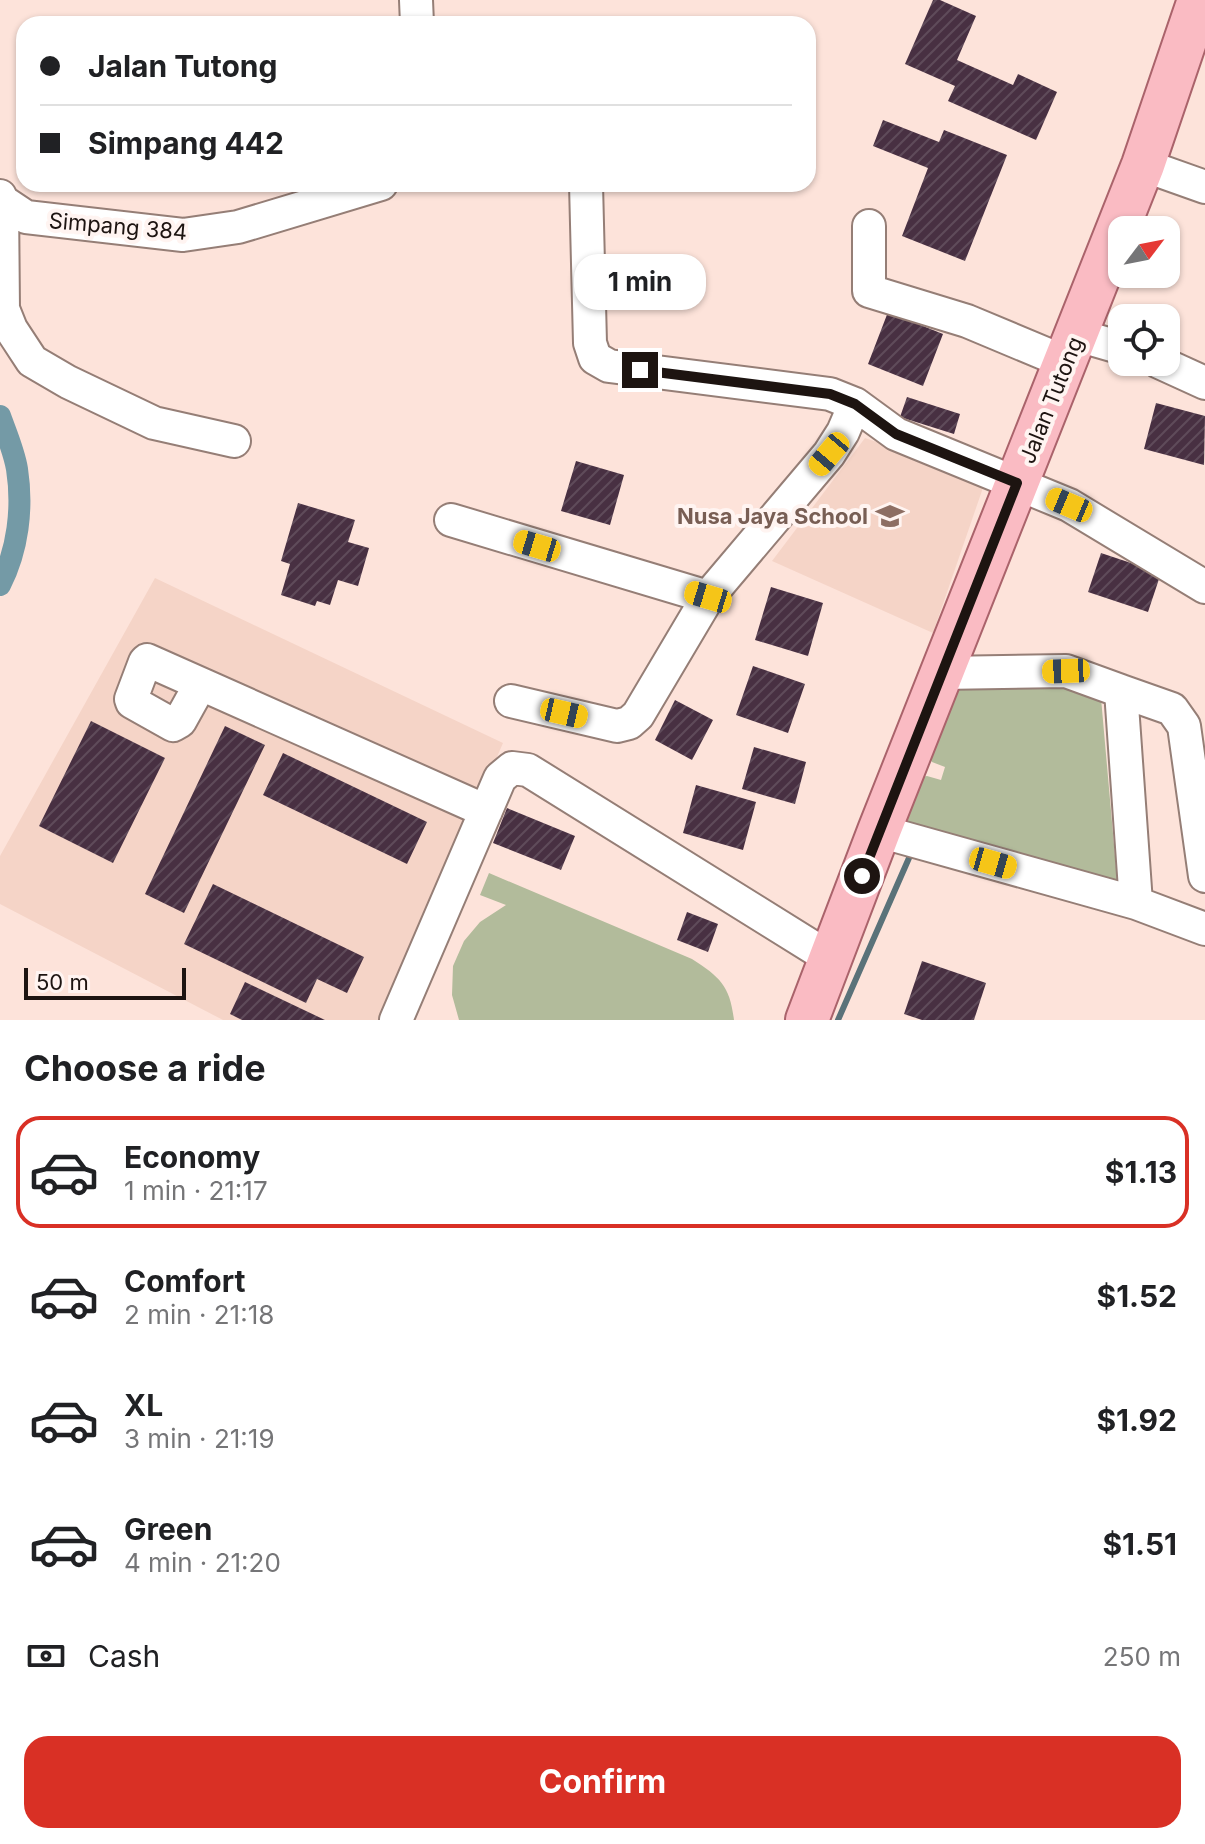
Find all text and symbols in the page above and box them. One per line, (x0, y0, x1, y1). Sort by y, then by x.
text: Jalan Tutong (88, 48, 278, 84)
text: Simpang 442 (88, 125, 284, 161)
street label: Simpang 384 (48, 207, 188, 245)
north arrow (1108, 216, 1180, 288)
map controls (1108, 216, 1180, 376)
callout: 1 min (574, 254, 706, 310)
text: 1 min (608, 266, 672, 297)
button: locate (1108, 304, 1180, 376)
street label: Jalan Tutong (1014, 333, 1088, 467)
route end (622, 352, 658, 388)
car (804, 428, 854, 480)
car (1042, 485, 1096, 525)
school or university icon: Nusa Jaya School (875, 501, 905, 531)
place label: Nusa Jaya School (677, 503, 868, 529)
car (511, 528, 563, 564)
car (682, 579, 734, 615)
car (1042, 658, 1090, 684)
car (538, 696, 590, 730)
car (967, 845, 1019, 881)
route start (844, 858, 880, 894)
scale bar (24, 964, 186, 1000)
text: 50 m (36, 969, 89, 995)
text: Choose a ride (24, 1046, 266, 1090)
icon: car (28, 1136, 100, 1208)
text: Economy (124, 1139, 260, 1175)
text: $1.13 (1105, 1154, 1177, 1190)
text: 1 min · 21:17 (124, 1175, 268, 1206)
icon: car (28, 1260, 100, 1332)
text: Comfort (124, 1263, 245, 1299)
text: $1.52 (1097, 1278, 1177, 1314)
text: 2 min · 21:18 (124, 1299, 274, 1330)
icon: car (28, 1384, 100, 1456)
text: XL (124, 1387, 163, 1423)
text: $1.92 (1096, 1402, 1177, 1438)
text: 3 min · 21:19 (124, 1423, 275, 1454)
icon: car (28, 1508, 100, 1580)
text: Green (124, 1511, 212, 1547)
text: $1.51 (1102, 1526, 1177, 1562)
text: 4 min · 21:20 (124, 1547, 281, 1578)
icon: cash (24, 1634, 68, 1678)
text: Cash (88, 1638, 160, 1674)
text: 250 m (1103, 1641, 1181, 1672)
button: Confirm (24, 1736, 1181, 1828)

